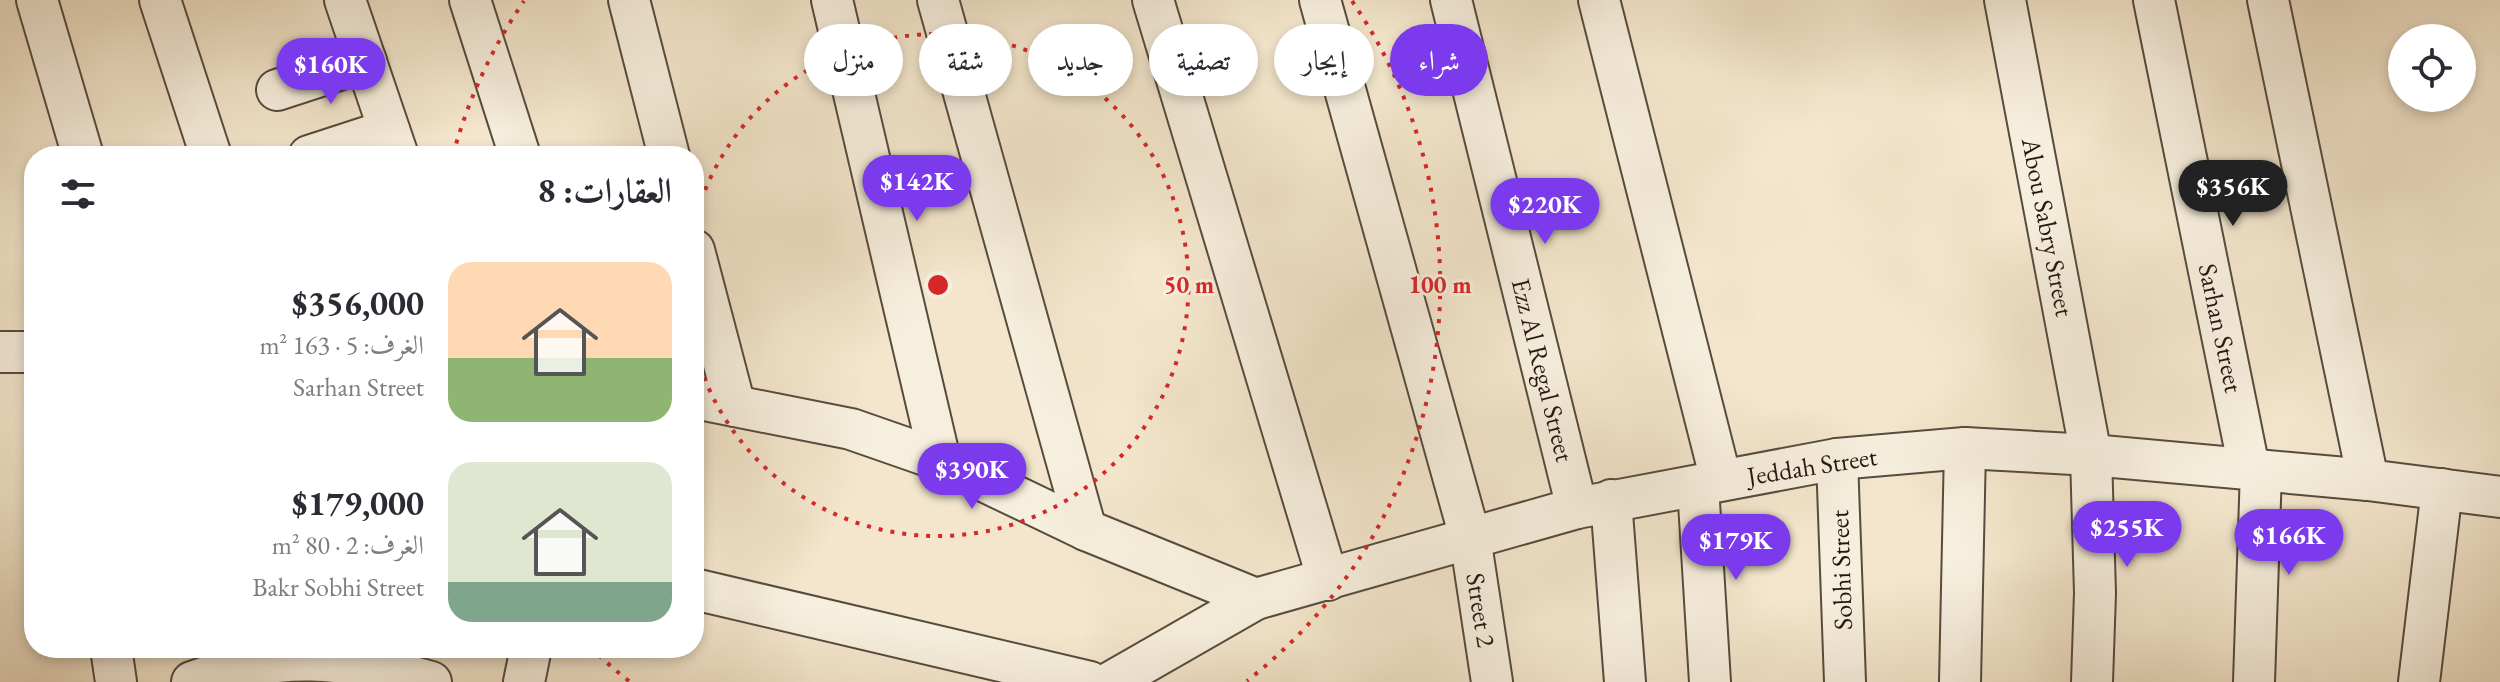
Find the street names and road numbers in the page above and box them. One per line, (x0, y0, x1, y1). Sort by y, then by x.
street label: Abou Sabry Street (2014, 134, 2082, 319)
street label: Sarhan Street (2191, 260, 2251, 396)
street label: Ezz Al Regal Street (1504, 275, 1582, 465)
street label: Jeddah Street (1743, 439, 1879, 493)
street label: Sobhi Street (1822, 509, 1860, 631)
street label: Street 2 (1458, 570, 1504, 650)

